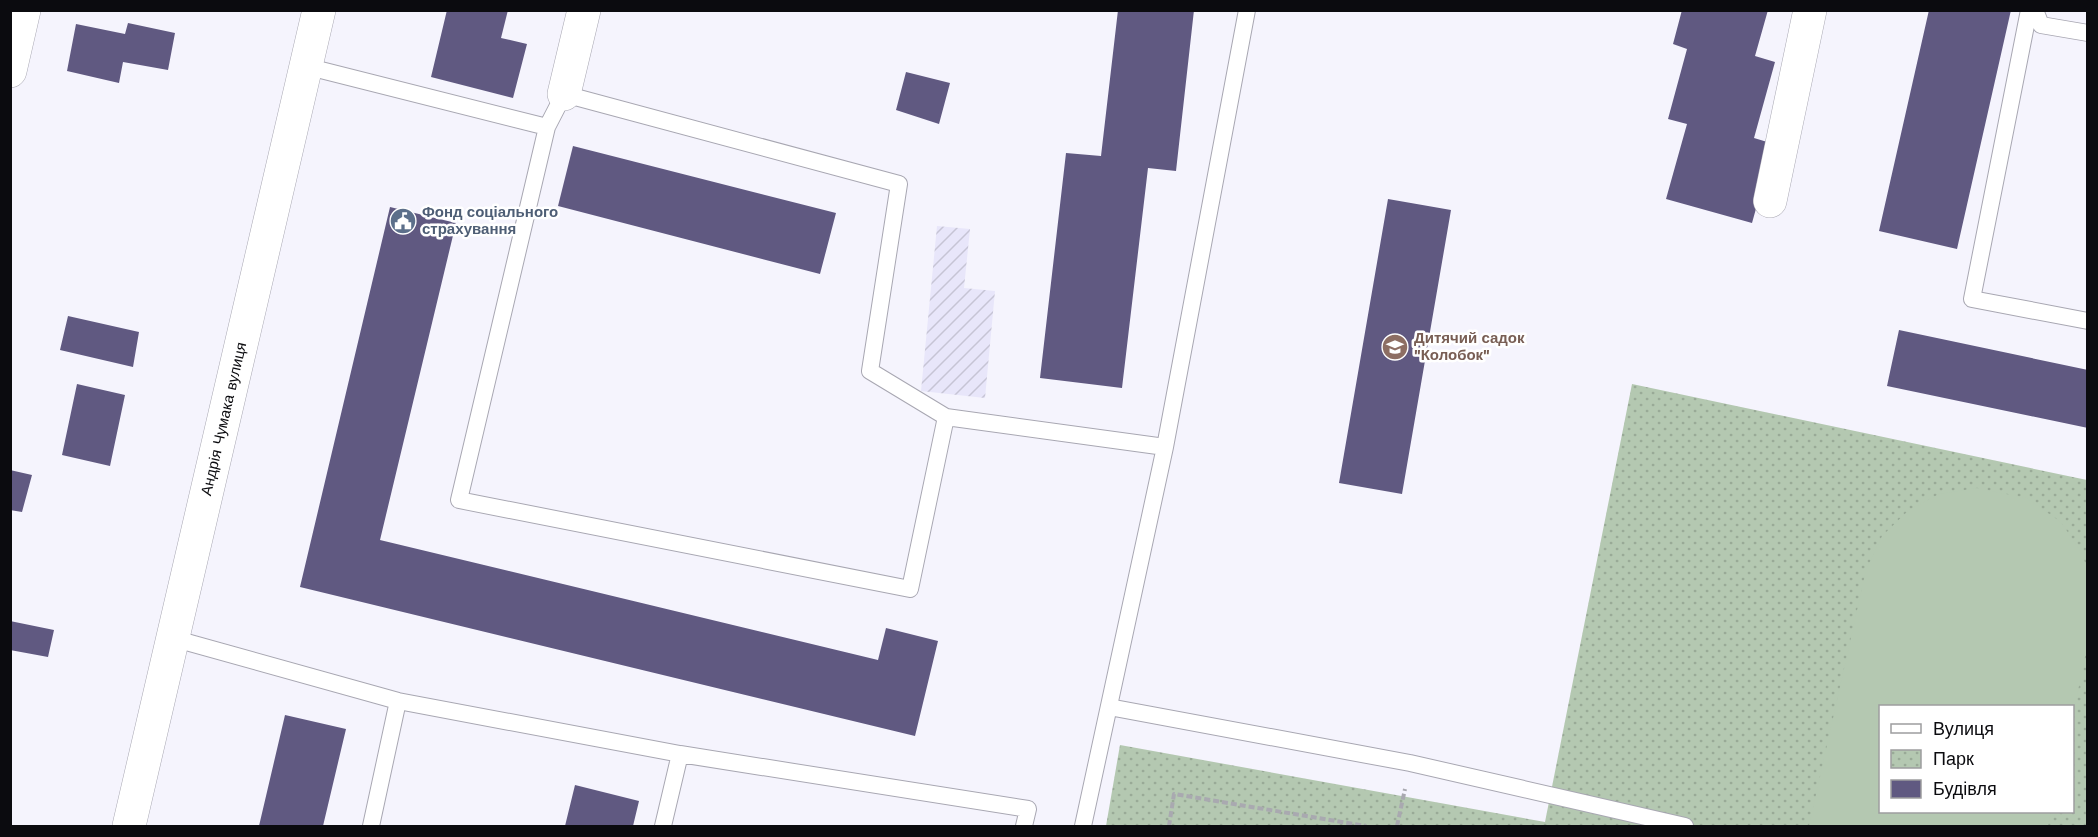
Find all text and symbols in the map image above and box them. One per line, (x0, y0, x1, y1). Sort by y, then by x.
place label: Фонд соціального страхування (422, 203, 558, 238)
public building icon: Фонд соціального страхування (388, 206, 418, 236)
place label: Дитячий садок "Колобок" (1414, 329, 1525, 364)
school or university icon: Дитячий садок "Колобок" (1380, 332, 1410, 362)
street label: Андрія Чумака вулиця (197, 340, 250, 497)
legend (1879, 705, 2074, 813)
text: Вулиця (1933, 718, 1994, 739)
text: Парк (1933, 748, 1974, 769)
text: Будівля (1933, 778, 1997, 799)

